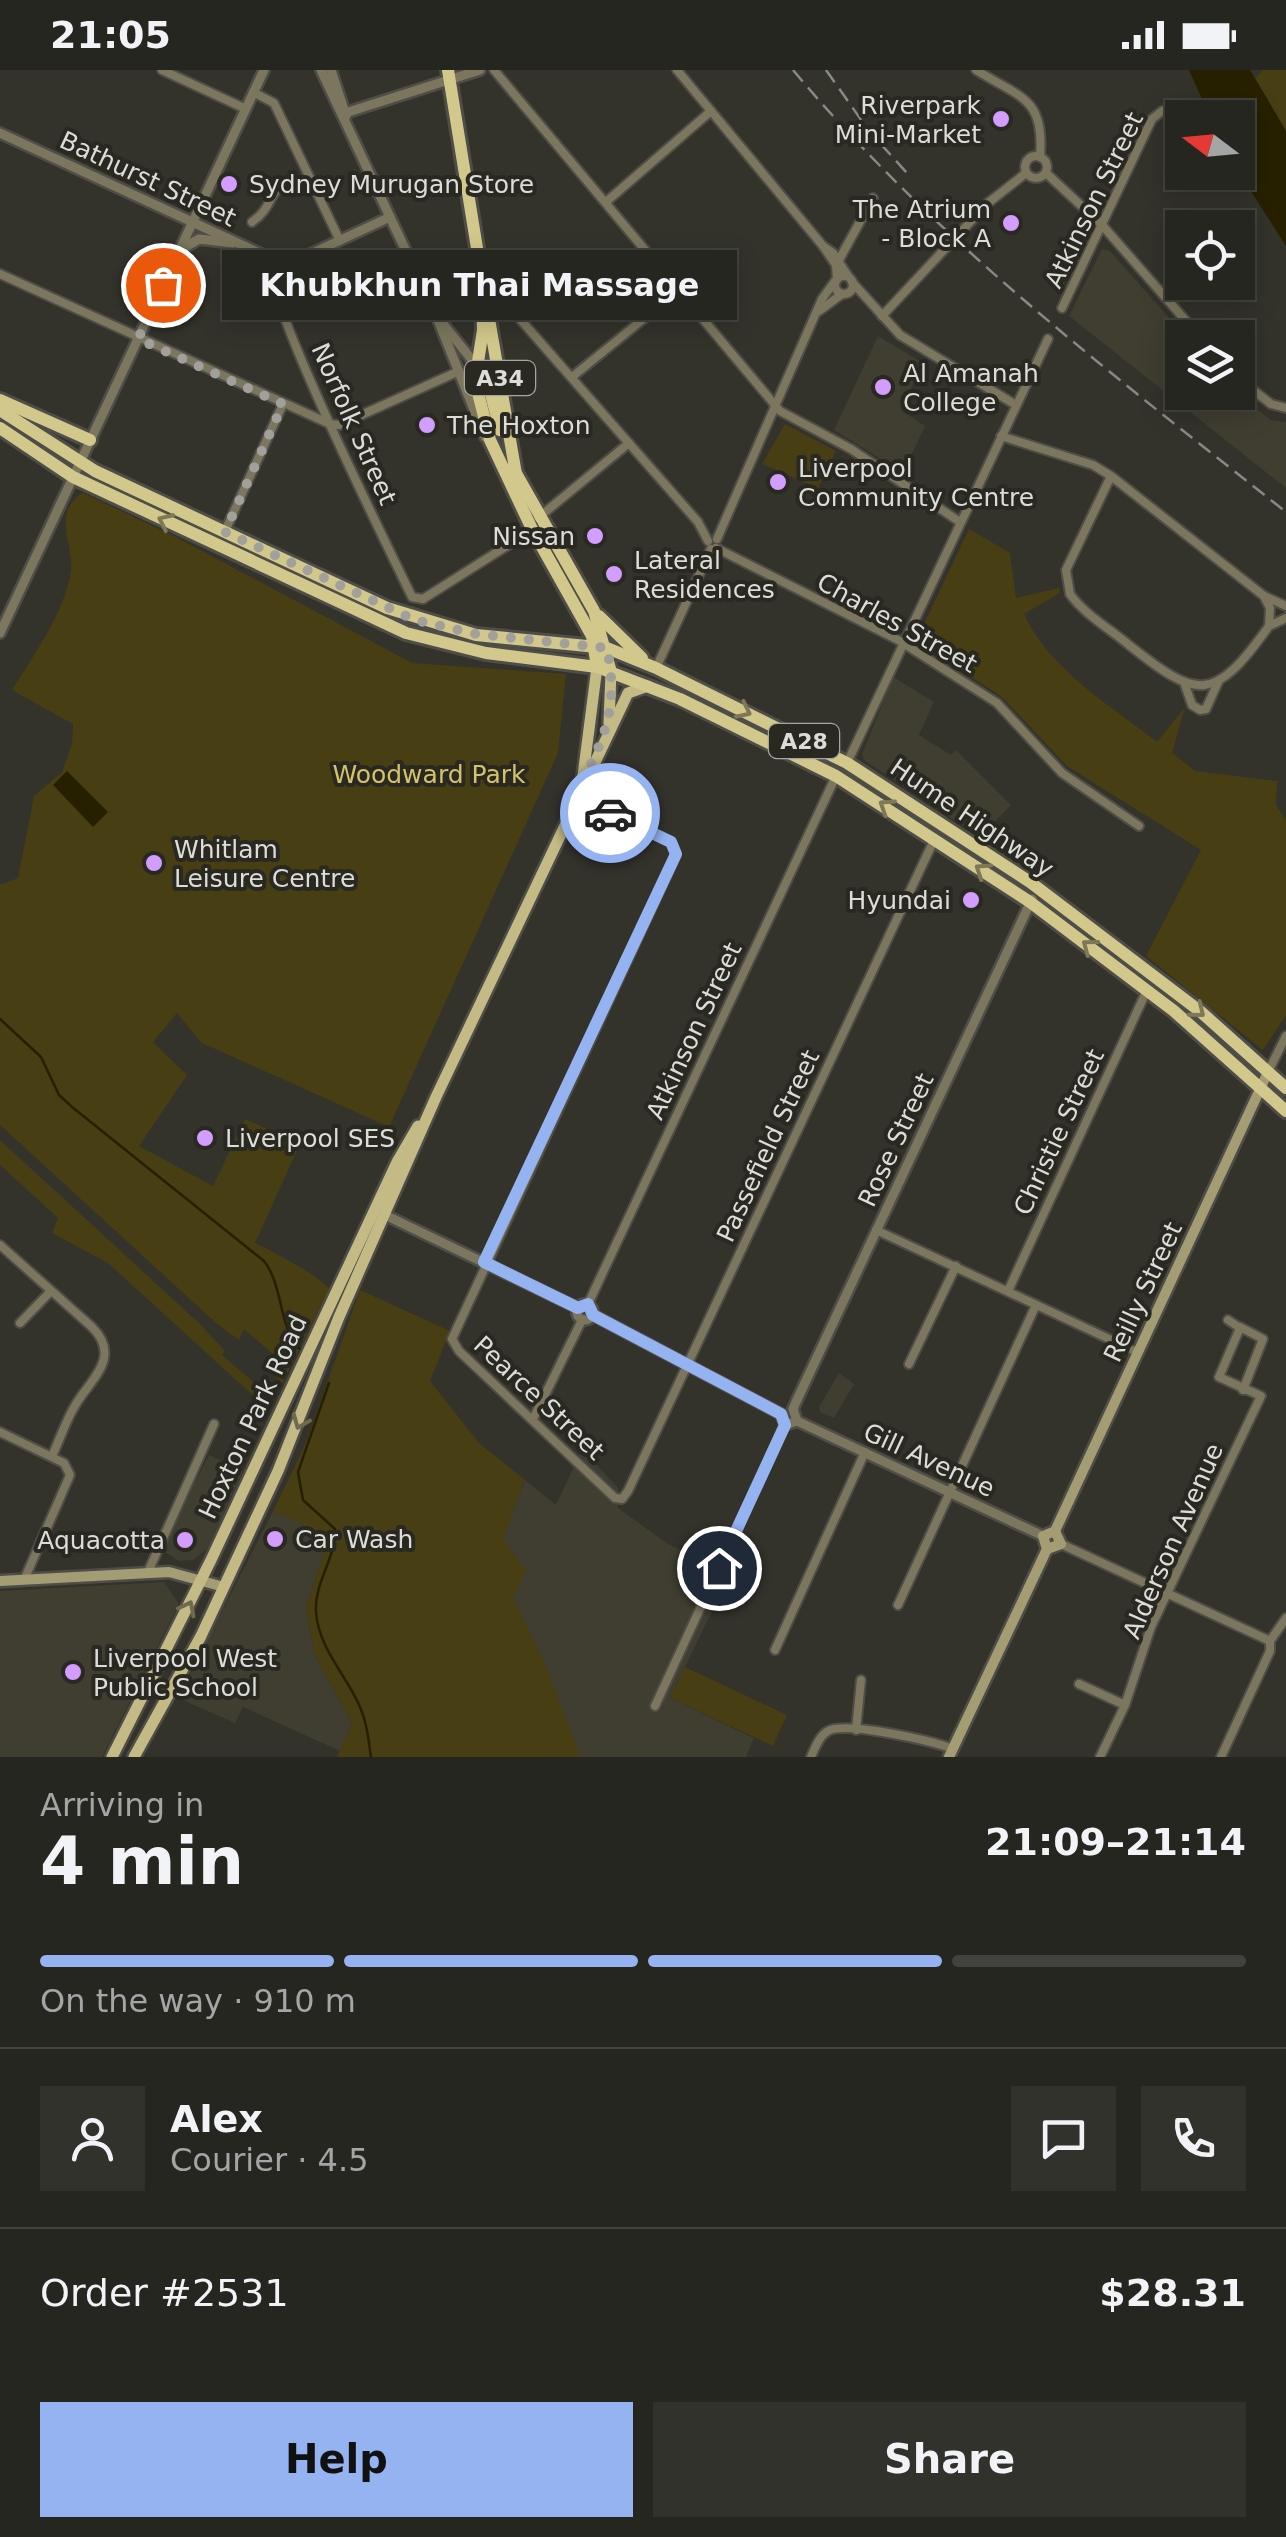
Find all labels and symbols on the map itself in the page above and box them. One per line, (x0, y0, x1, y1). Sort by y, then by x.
place label: Riverpark Mini-Market (835, 91, 982, 149)
north arrow (1165, 100, 1255, 190)
street label: Atkinson Street (1039, 107, 1149, 293)
marker: Riverpark Mini-Market (990, 108, 1012, 130)
street label: Bathurst Street (55, 126, 241, 233)
place label: Sydney Murugan Store (249, 170, 534, 199)
marker: Sydney Murugan Store (218, 173, 240, 195)
place label: The Atrium - Block A (852, 195, 991, 253)
marker: The Atrium - Block A (1000, 212, 1022, 234)
pin (121, 243, 206, 328)
callout: Khubkhun Thai Massage (223, 250, 738, 320)
street label: Norfolk Street (305, 339, 403, 509)
place label: Al Amanah College (903, 359, 1039, 417)
road number: A34 (465, 361, 535, 395)
marker: Al Amanah College (872, 376, 894, 398)
place label: The Hoxton (446, 411, 591, 440)
marker: The Hoxton (416, 414, 438, 436)
place label: Liverpool Community Centre (798, 454, 1034, 512)
marker: Liverpool Community Centre (767, 471, 789, 493)
one-way arrow (158, 513, 176, 533)
place label: Nissan (492, 522, 575, 551)
marker: Nissan (584, 525, 606, 547)
place label: Lateral Residences (634, 546, 775, 604)
marker: Lateral Residences (603, 563, 625, 585)
street label: Charles Street (812, 567, 982, 679)
one-way arrow (733, 699, 751, 718)
road number: A28 (769, 724, 839, 758)
street label: Hume Highway (885, 753, 1059, 883)
park label: Woodward Park (332, 760, 526, 789)
courier (560, 763, 660, 863)
one-way arrow (879, 799, 897, 818)
place label: Whitlam Leisure Centre (174, 835, 355, 893)
marker: Whitlam Leisure Centre (143, 852, 165, 874)
one-way arrow (975, 864, 993, 883)
place label: Hyundai (848, 886, 951, 915)
marker: Hyundai (960, 889, 982, 911)
street label: Atkinson Street (640, 938, 748, 1124)
one-way arrow (1082, 941, 1100, 958)
one-way arrow (1187, 999, 1205, 1017)
street label: Christie Street (1008, 1044, 1110, 1220)
street label: Passefield Street (711, 1045, 825, 1247)
street label: Rose Street (852, 1069, 940, 1211)
place label: Liverpool SES (225, 1124, 395, 1153)
marker: Liverpool SES (194, 1127, 216, 1149)
street label: Reilly Street (1098, 1217, 1188, 1367)
street label: Hoxton Park Road (193, 1310, 313, 1524)
street label: Pearce Street (468, 1330, 610, 1466)
one-way arrow (291, 1412, 311, 1429)
street label: Gill Avenue (859, 1417, 999, 1503)
street label: Alderson Avenue (1117, 1439, 1229, 1643)
place label: Car Wash (295, 1525, 413, 1554)
place label: Aquacotta (37, 1526, 165, 1555)
pin (677, 1526, 762, 1611)
marker: Car Wash (264, 1528, 286, 1550)
marker: Aquacotta (174, 1529, 196, 1551)
one-way arrow (176, 1600, 195, 1618)
place label: Liverpool West Public School (93, 1644, 277, 1702)
marker: Liverpool West Public School (62, 1661, 84, 1683)

